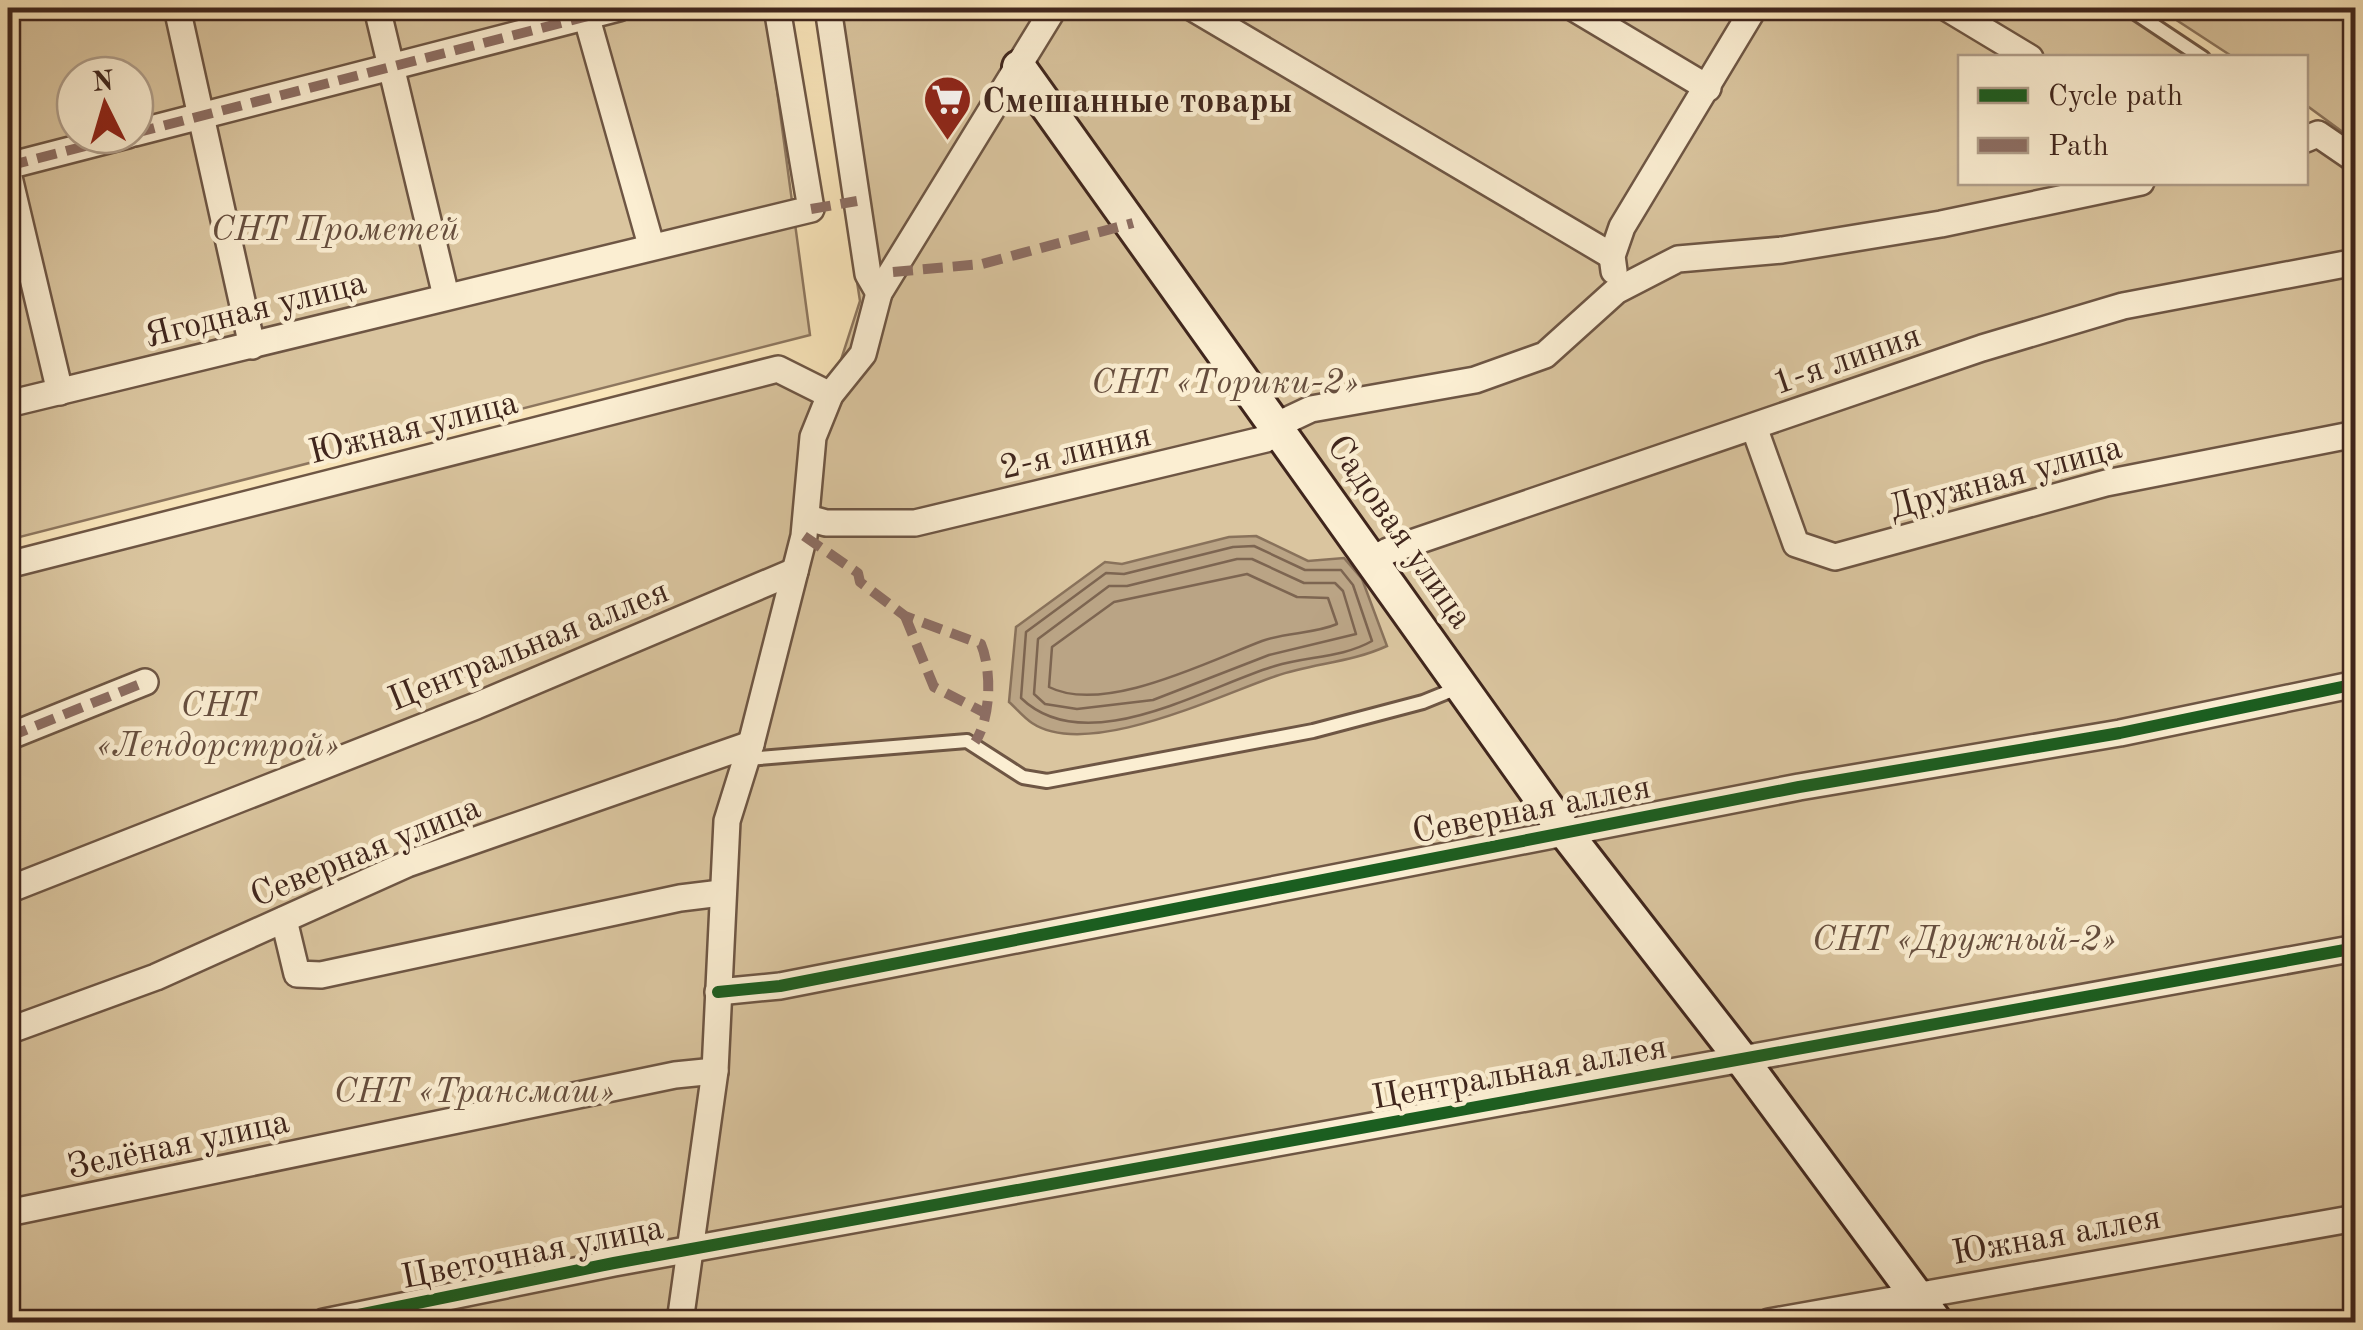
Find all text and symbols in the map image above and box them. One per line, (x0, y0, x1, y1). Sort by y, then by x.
north arrow (55, 55, 155, 155)
legend (1958, 55, 2308, 185)
text: N (91, 68, 116, 98)
supermarket icon: Смешанные товары (921, 74, 973, 142)
text: Cycle path (2048, 82, 2183, 112)
place label: Смешанные товары (982, 85, 1293, 120)
text: Path (2048, 132, 2109, 162)
park label: СНТ Прометей (211, 213, 459, 248)
street label: Ягодная улица (141, 266, 370, 355)
street label: 1-я линия (1768, 319, 1925, 402)
park label: СНТ «Торики-2» (1091, 366, 1359, 401)
street label: Южная улица (305, 386, 522, 471)
street label: 2-я линия (997, 418, 1154, 487)
street label: Садовая улица (1320, 429, 1478, 635)
street label: Дружная улица (1885, 430, 2126, 526)
street label: Центральная аллея (384, 574, 674, 718)
park label: СНТ «Лендорстрой» (97, 689, 339, 764)
street label: Северная аллея (1409, 770, 1654, 851)
street label: Северная улица (246, 790, 486, 914)
park label: СНТ «Дружный-2» (1812, 923, 2116, 958)
street label: Центральная аллея (1369, 1030, 1670, 1117)
park label: СНТ «Трансмаш» (333, 1075, 615, 1110)
street label: Зелёная улица (65, 1105, 293, 1186)
street label: Южная аллея (1949, 1201, 2164, 1272)
street label: Цветочная улица (398, 1211, 667, 1296)

